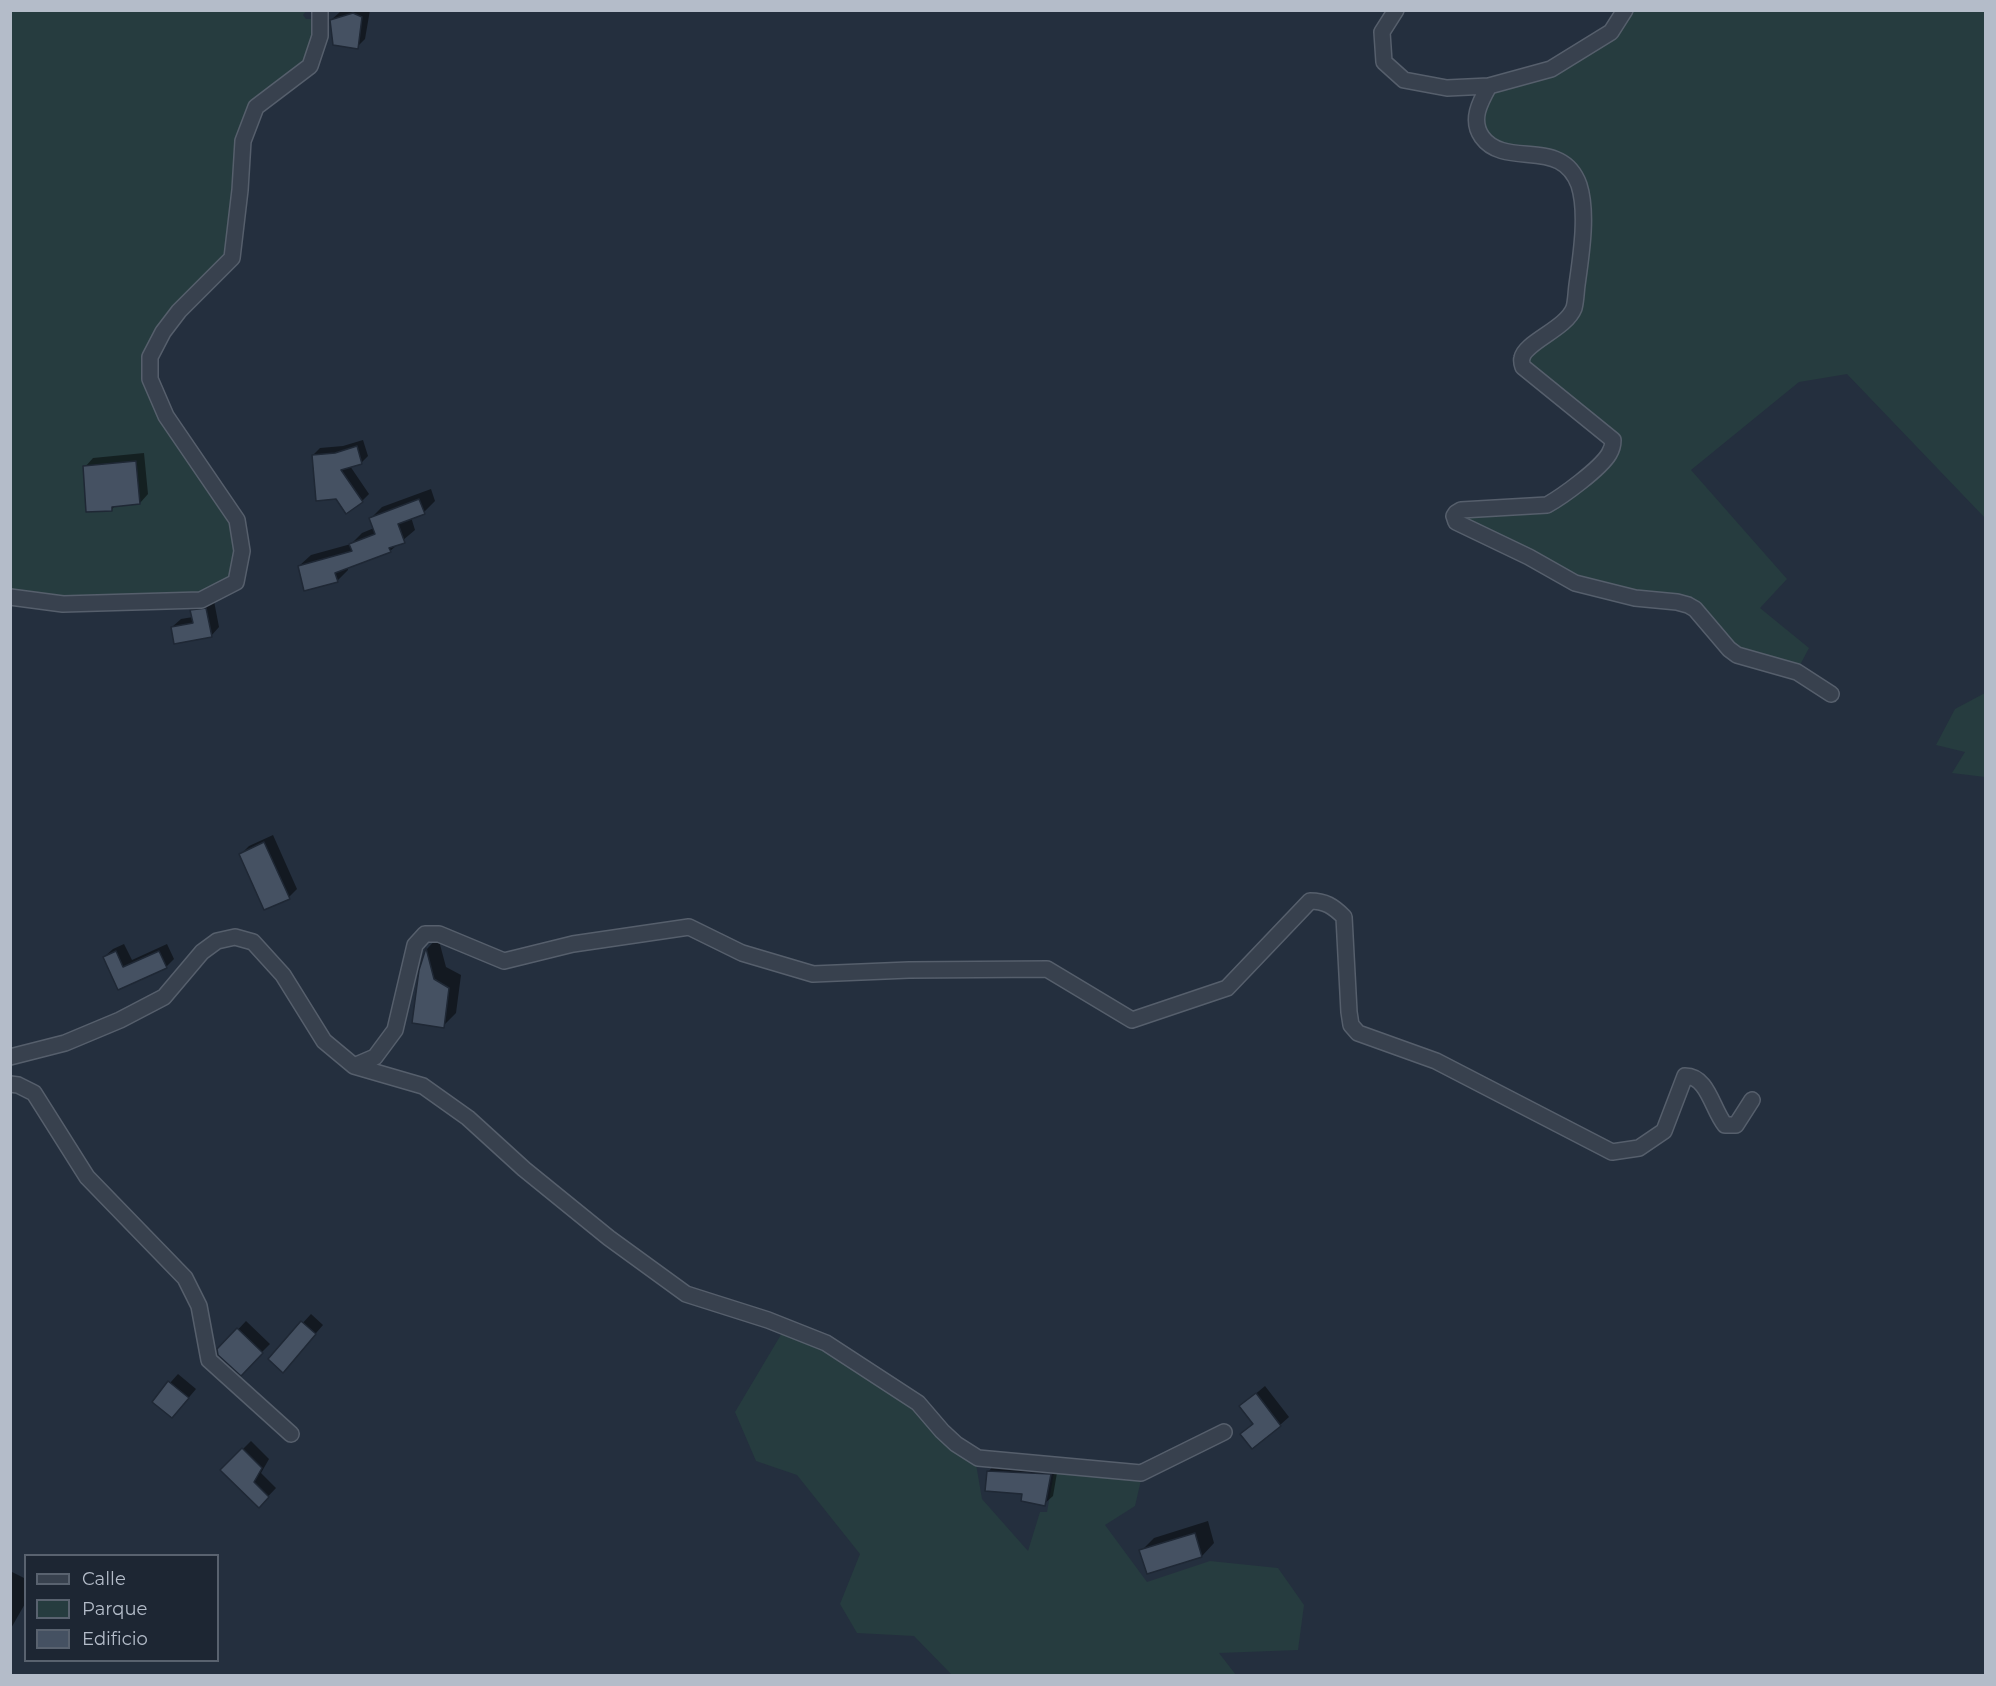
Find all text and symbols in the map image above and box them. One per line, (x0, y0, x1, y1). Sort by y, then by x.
legend (24, 1554, 219, 1662)
text: Calle (82, 1568, 126, 1590)
text: Parque (82, 1598, 147, 1620)
text: Edificio (82, 1628, 148, 1650)

